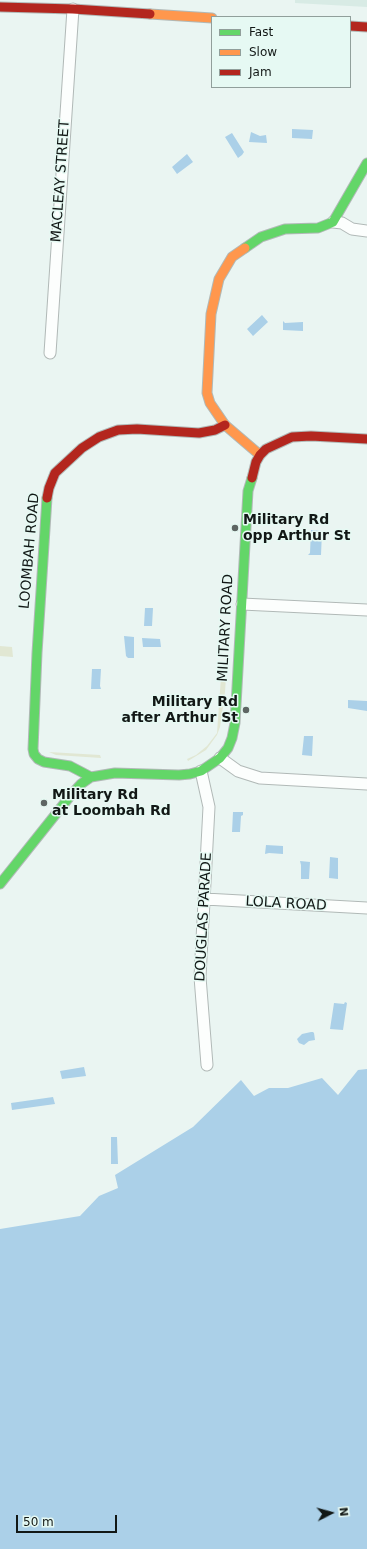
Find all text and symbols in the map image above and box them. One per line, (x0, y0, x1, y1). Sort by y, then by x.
legend (211, 16, 351, 88)
text: Fast (249, 25, 273, 39)
text: Slow (249, 45, 277, 59)
text: Jam (249, 65, 272, 79)
street label: MACLEAY STREET (48, 119, 74, 243)
street label: LOOMBAH ROAD (17, 492, 43, 610)
place label: Military Rd opp Arthur St (243, 512, 350, 544)
marker: Military Rd opp Arthur St (230, 523, 240, 533)
street label: MILITARY ROAD (215, 574, 237, 682)
place label: Military Rd after Arthur St (122, 694, 238, 726)
marker: Military Rd after Arthur St (241, 705, 251, 715)
place label: Military Rd at Loombah Rd (52, 787, 171, 820)
marker: Military Rd at Loombah Rd (39, 798, 49, 808)
street label: DOUGLAS PARADE (192, 852, 216, 982)
street label: LOLA ROAD (245, 893, 327, 915)
north arrow (311, 1493, 351, 1533)
text: N (336, 1506, 350, 1517)
scale bar (18, 1507, 119, 1533)
text: 50 m (23, 1515, 54, 1529)

